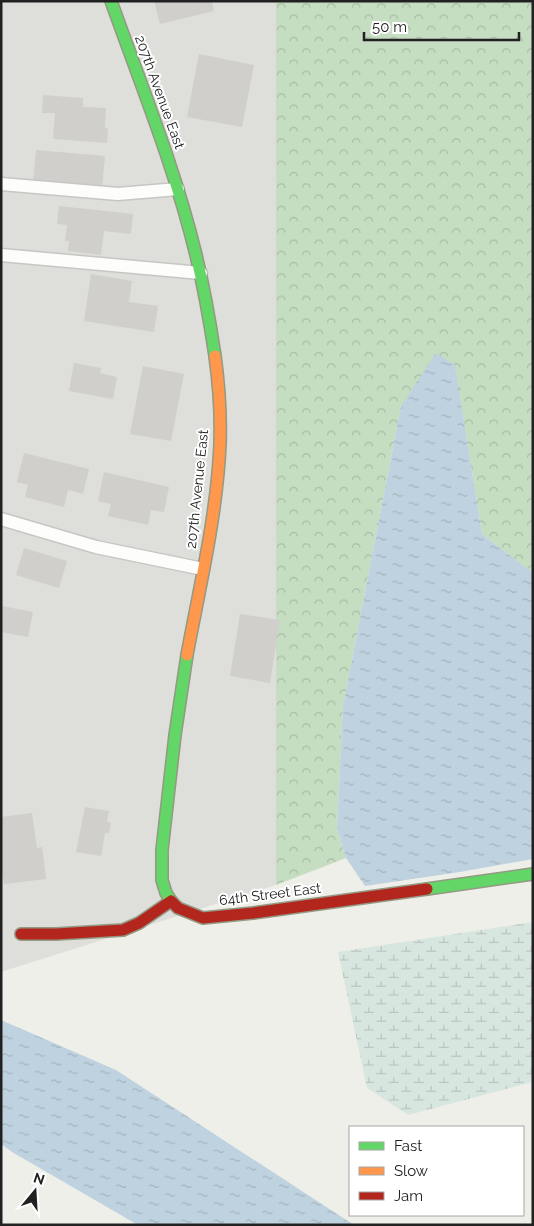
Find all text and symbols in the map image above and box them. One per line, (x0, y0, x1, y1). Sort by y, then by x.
scale bar (364, 10, 519, 42)
text: 50 m (372, 18, 407, 36)
street label: 207th Avenue East (132, 33, 188, 151)
street label: 207th Avenue East (183, 428, 211, 549)
street label: 64th Street East (218, 880, 322, 908)
legend (349, 1126, 524, 1216)
text: Fast (394, 1137, 422, 1155)
text: Slow (394, 1162, 428, 1180)
north arrow (10, 1166, 60, 1216)
text: N (31, 1169, 47, 1188)
text: Jam (394, 1187, 423, 1205)

